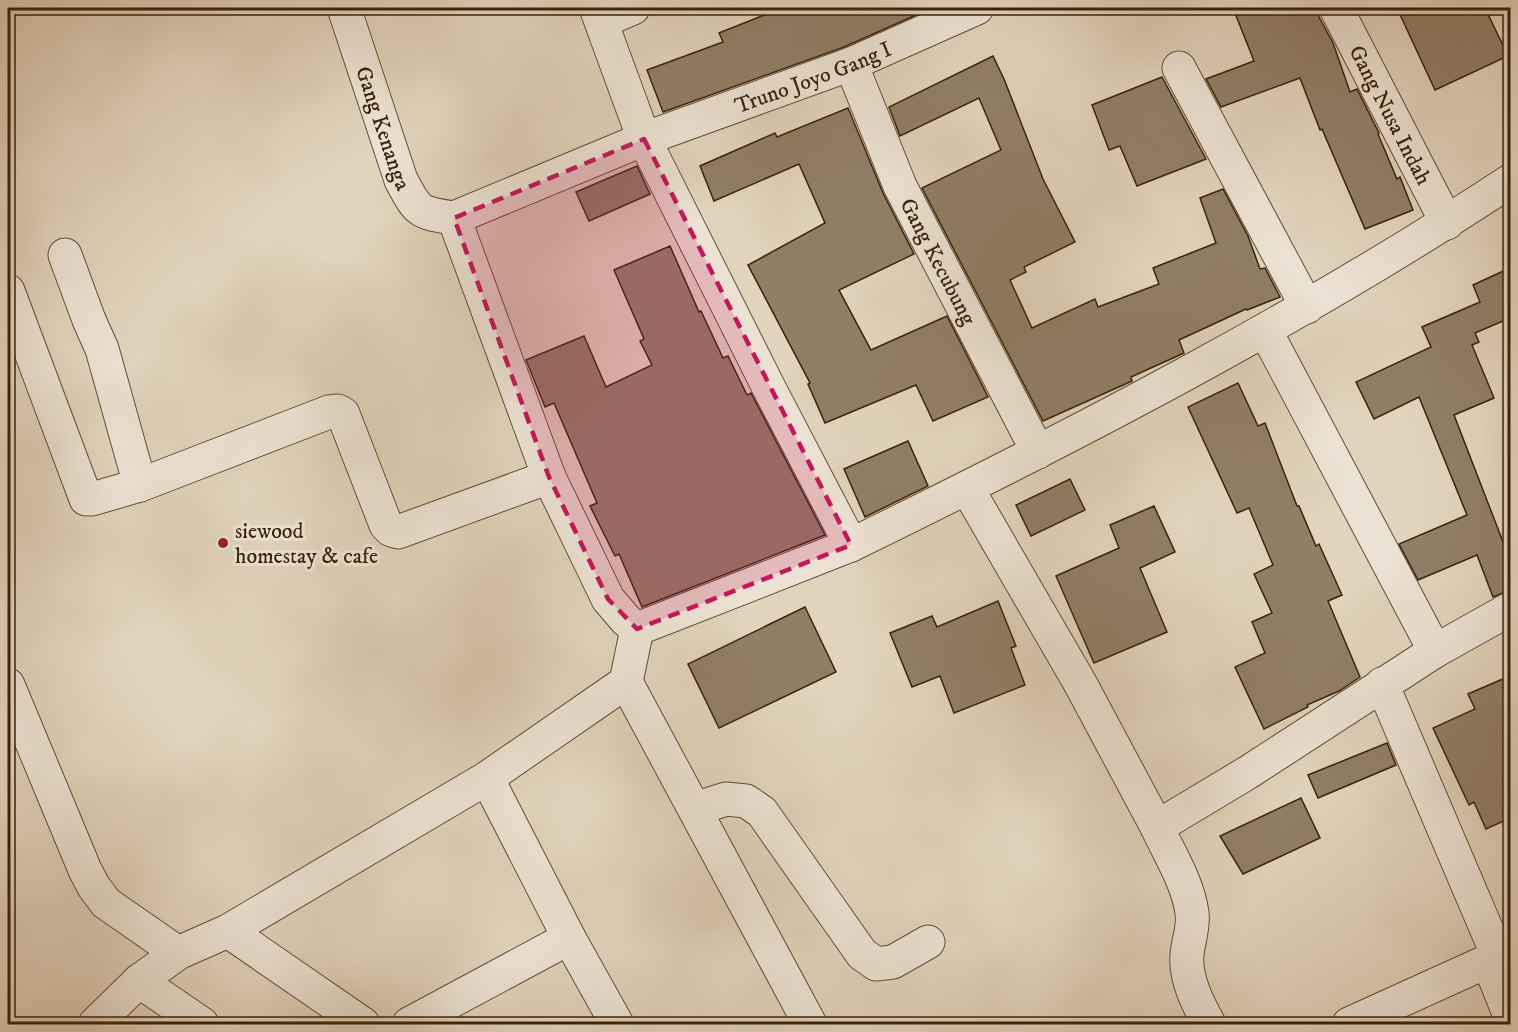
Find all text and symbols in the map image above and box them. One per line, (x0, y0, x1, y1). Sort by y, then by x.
street label: Truno Joyo Gang I (731, 36, 896, 120)
street label: Gang Nusa Indah (1342, 41, 1437, 190)
street label: Gang Kenanga (349, 63, 416, 196)
street label: Gang Kecubung (894, 194, 982, 330)
place label: siewood homestay & cafe (235, 518, 378, 570)
marker: siewood homestay & cafe (216, 536, 230, 550)

